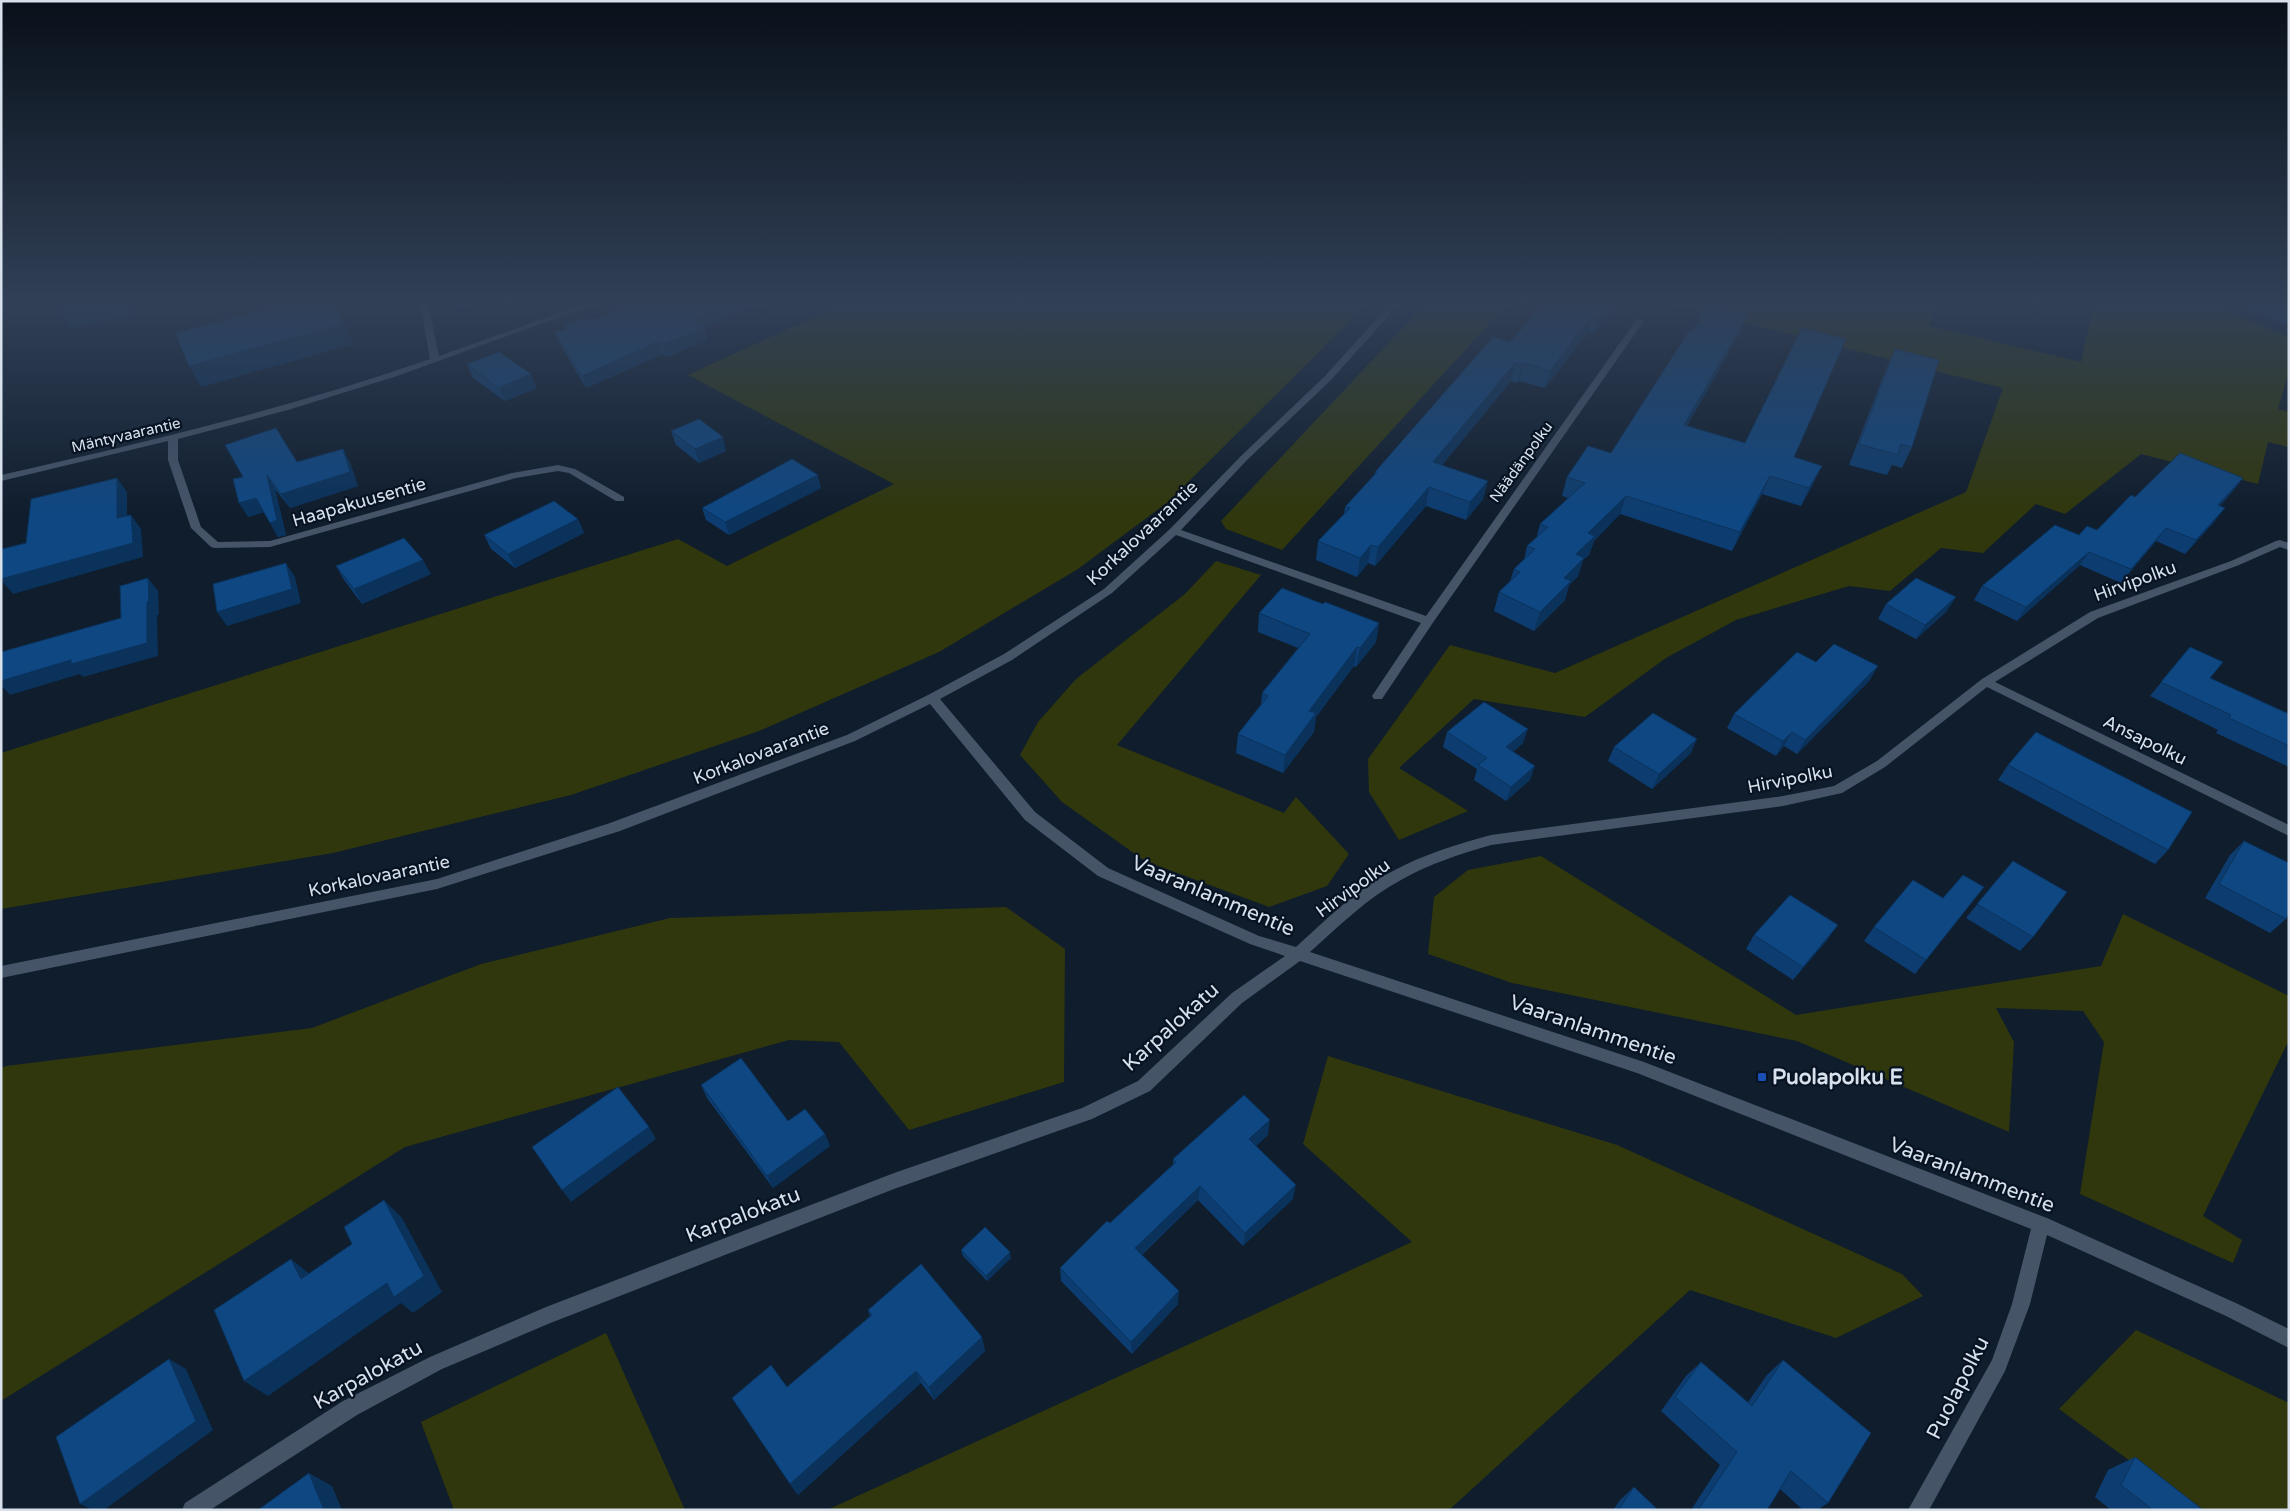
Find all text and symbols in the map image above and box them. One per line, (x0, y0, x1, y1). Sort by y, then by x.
street label: Mäntyvaarantie (70, 414, 182, 456)
street label: Näädänpolku (1486, 418, 1556, 506)
street label: Haapakuusentie (290, 472, 428, 532)
street label: Korkalovaarantie (1082, 476, 1202, 590)
street label: Hirvipolku (2091, 556, 2179, 606)
street label: Ansapolku (2099, 710, 2191, 770)
street label: Korkalovaarantie (690, 717, 832, 789)
street label: Hirvipolku (1746, 760, 1834, 798)
street label: Korkalovaarantie (306, 850, 452, 902)
street label: Vaaranlammentie (1128, 850, 1298, 942)
street label: Hirvipolku (1312, 854, 1394, 922)
street label: Karpalokatu (1118, 977, 1224, 1077)
street label: Vaaranlammentie (1506, 990, 1680, 1070)
place label: Puolapolku E (1772, 1065, 1903, 1090)
marker: Puolapolku E (1756, 1071, 1768, 1083)
street label: Vaaranlammentie (1886, 1132, 2058, 1218)
street label: Karpalokatu (682, 1182, 804, 1248)
street label: Puolapolku (1921, 1332, 1995, 1444)
street label: Karpalokatu (309, 1335, 427, 1415)

